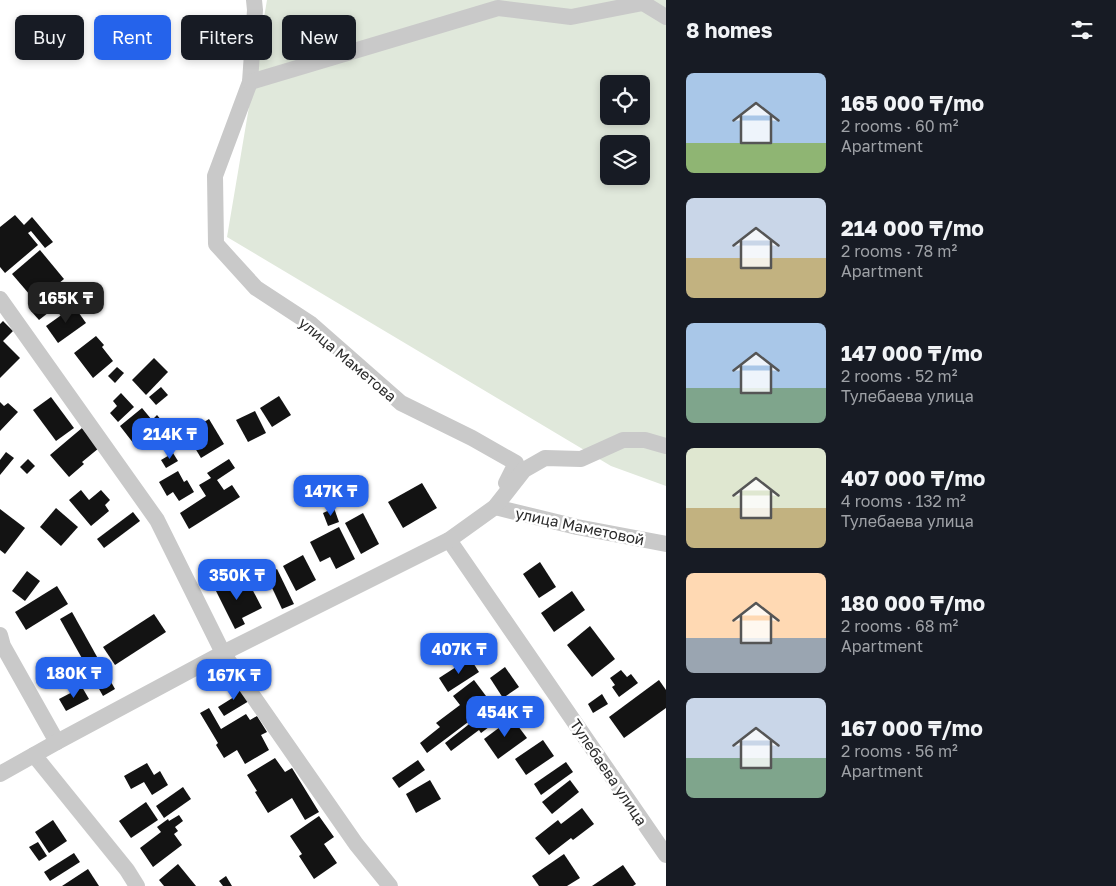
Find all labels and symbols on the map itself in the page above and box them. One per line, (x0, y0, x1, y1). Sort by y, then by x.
pin: 165K ₸ (25, 282, 107, 324)
street label: улица Маметова (296, 313, 400, 405)
pin: 214K ₸ (129, 418, 211, 460)
pin: 147K ₸ (290, 474, 372, 517)
street label: улица Маметовой (514, 504, 646, 548)
pin: 350K ₸ (196, 558, 278, 601)
pin: 407K ₸ (418, 632, 500, 675)
pin: 180K ₸ (33, 656, 115, 699)
pin: 167K ₸ (193, 658, 275, 701)
pin: 454K ₸ (464, 696, 546, 738)
street label: Тулебаева улица (567, 715, 651, 829)

